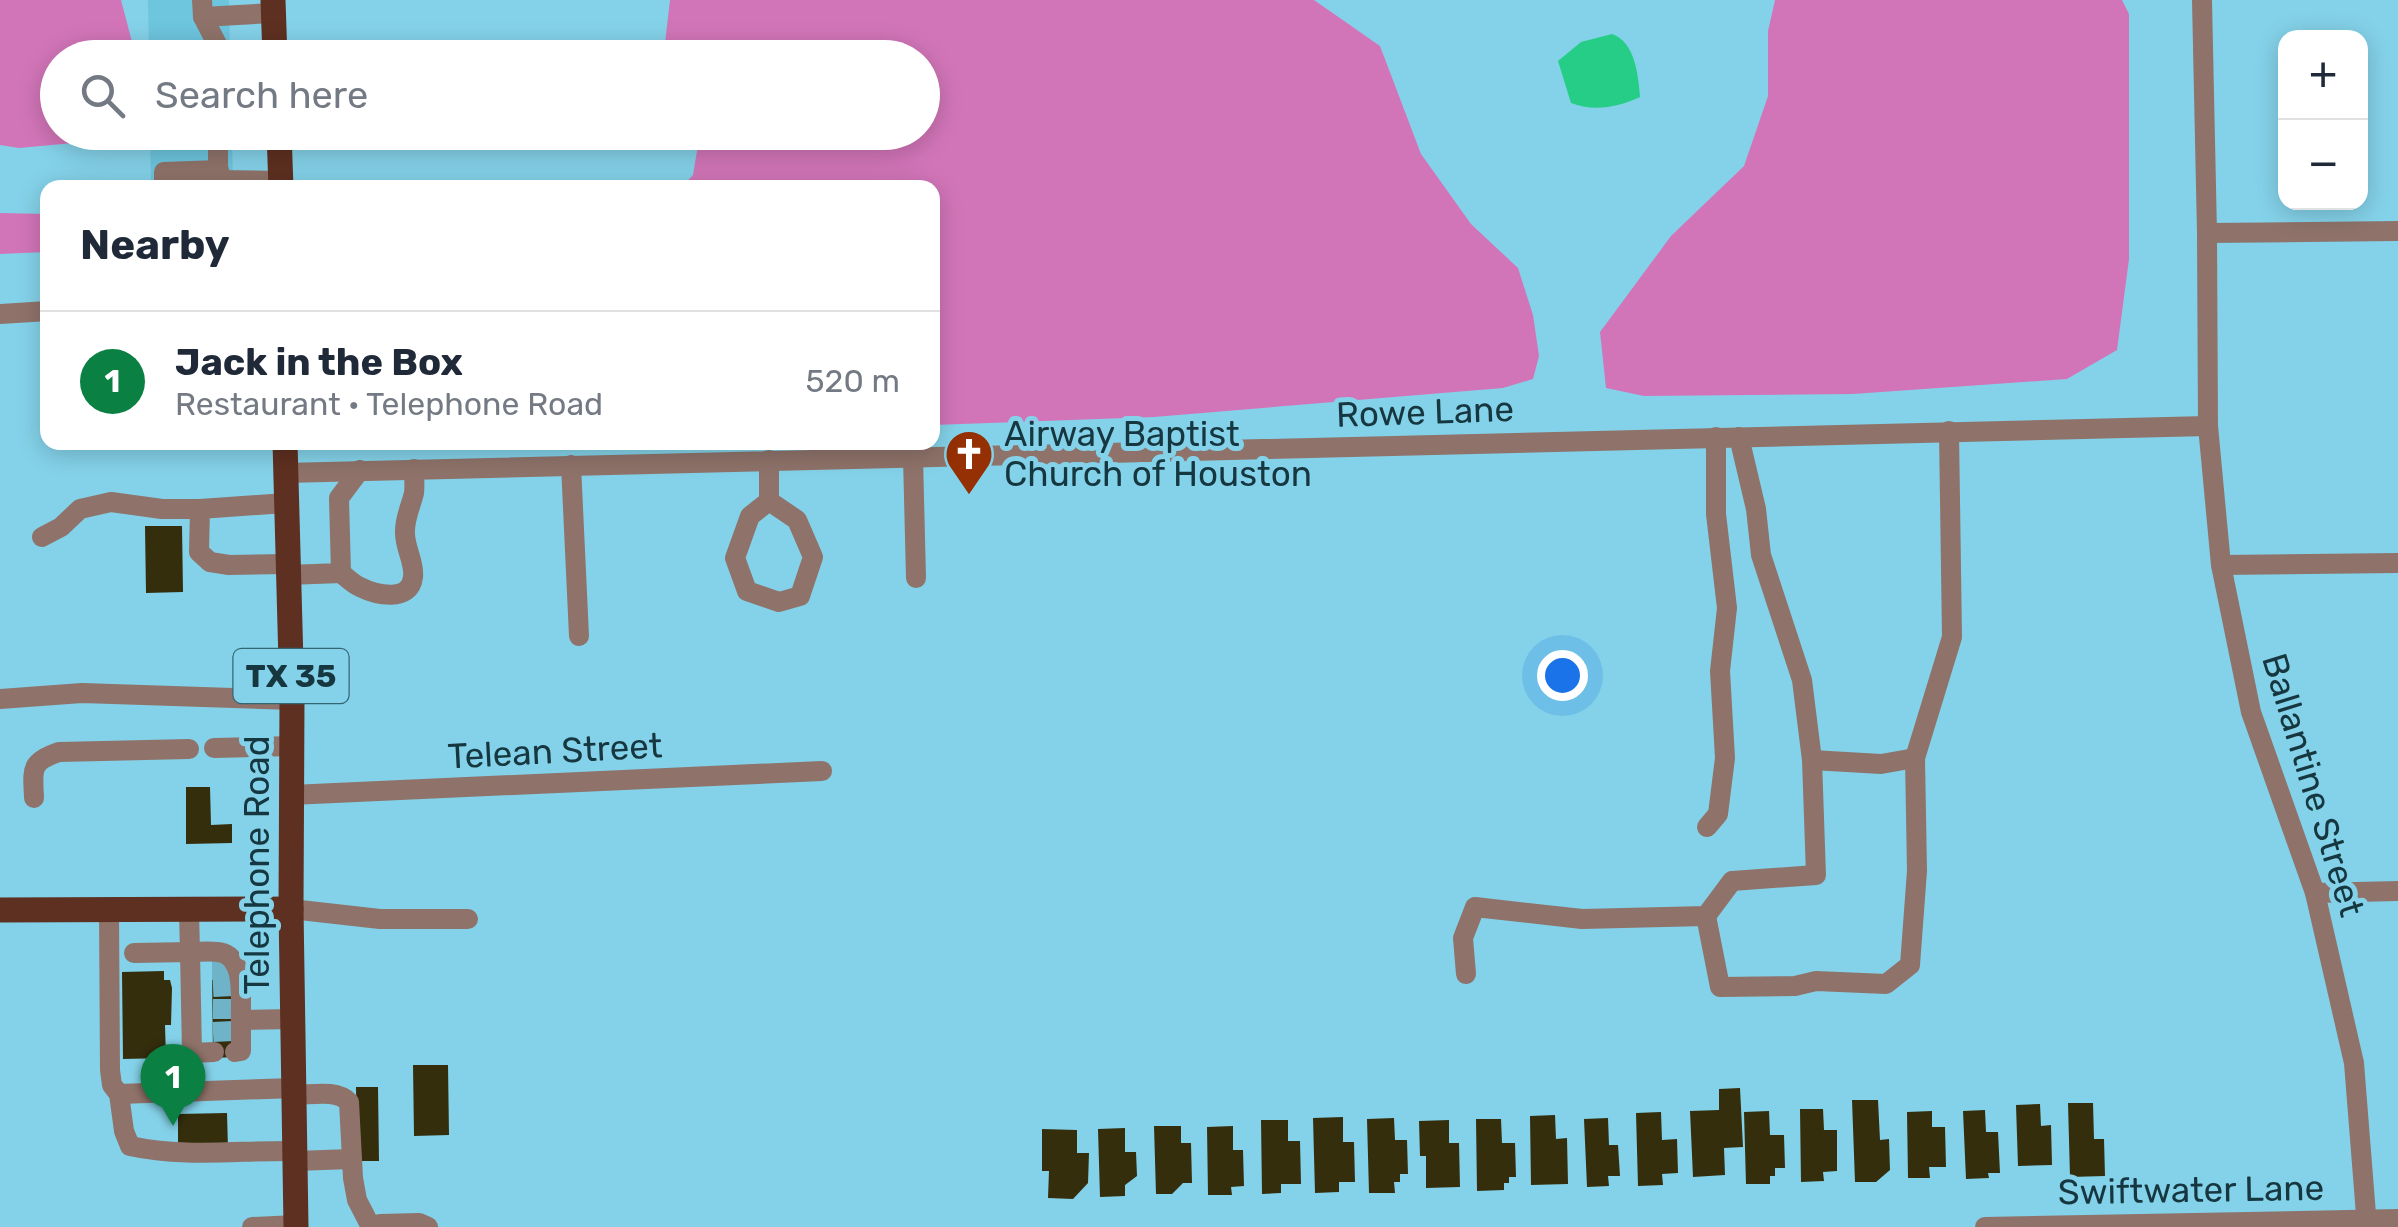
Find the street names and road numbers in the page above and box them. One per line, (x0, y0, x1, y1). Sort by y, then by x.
street label: Rowe Lane (1335, 388, 1515, 436)
street label: Ballantine Street (2253, 648, 2373, 922)
road number: TX 35 (234, 649, 348, 703)
street label: Telean Street (447, 724, 663, 778)
street label: Telephone Road (236, 735, 278, 995)
street label: Swiftwater Lane (2057, 1167, 2325, 1213)

